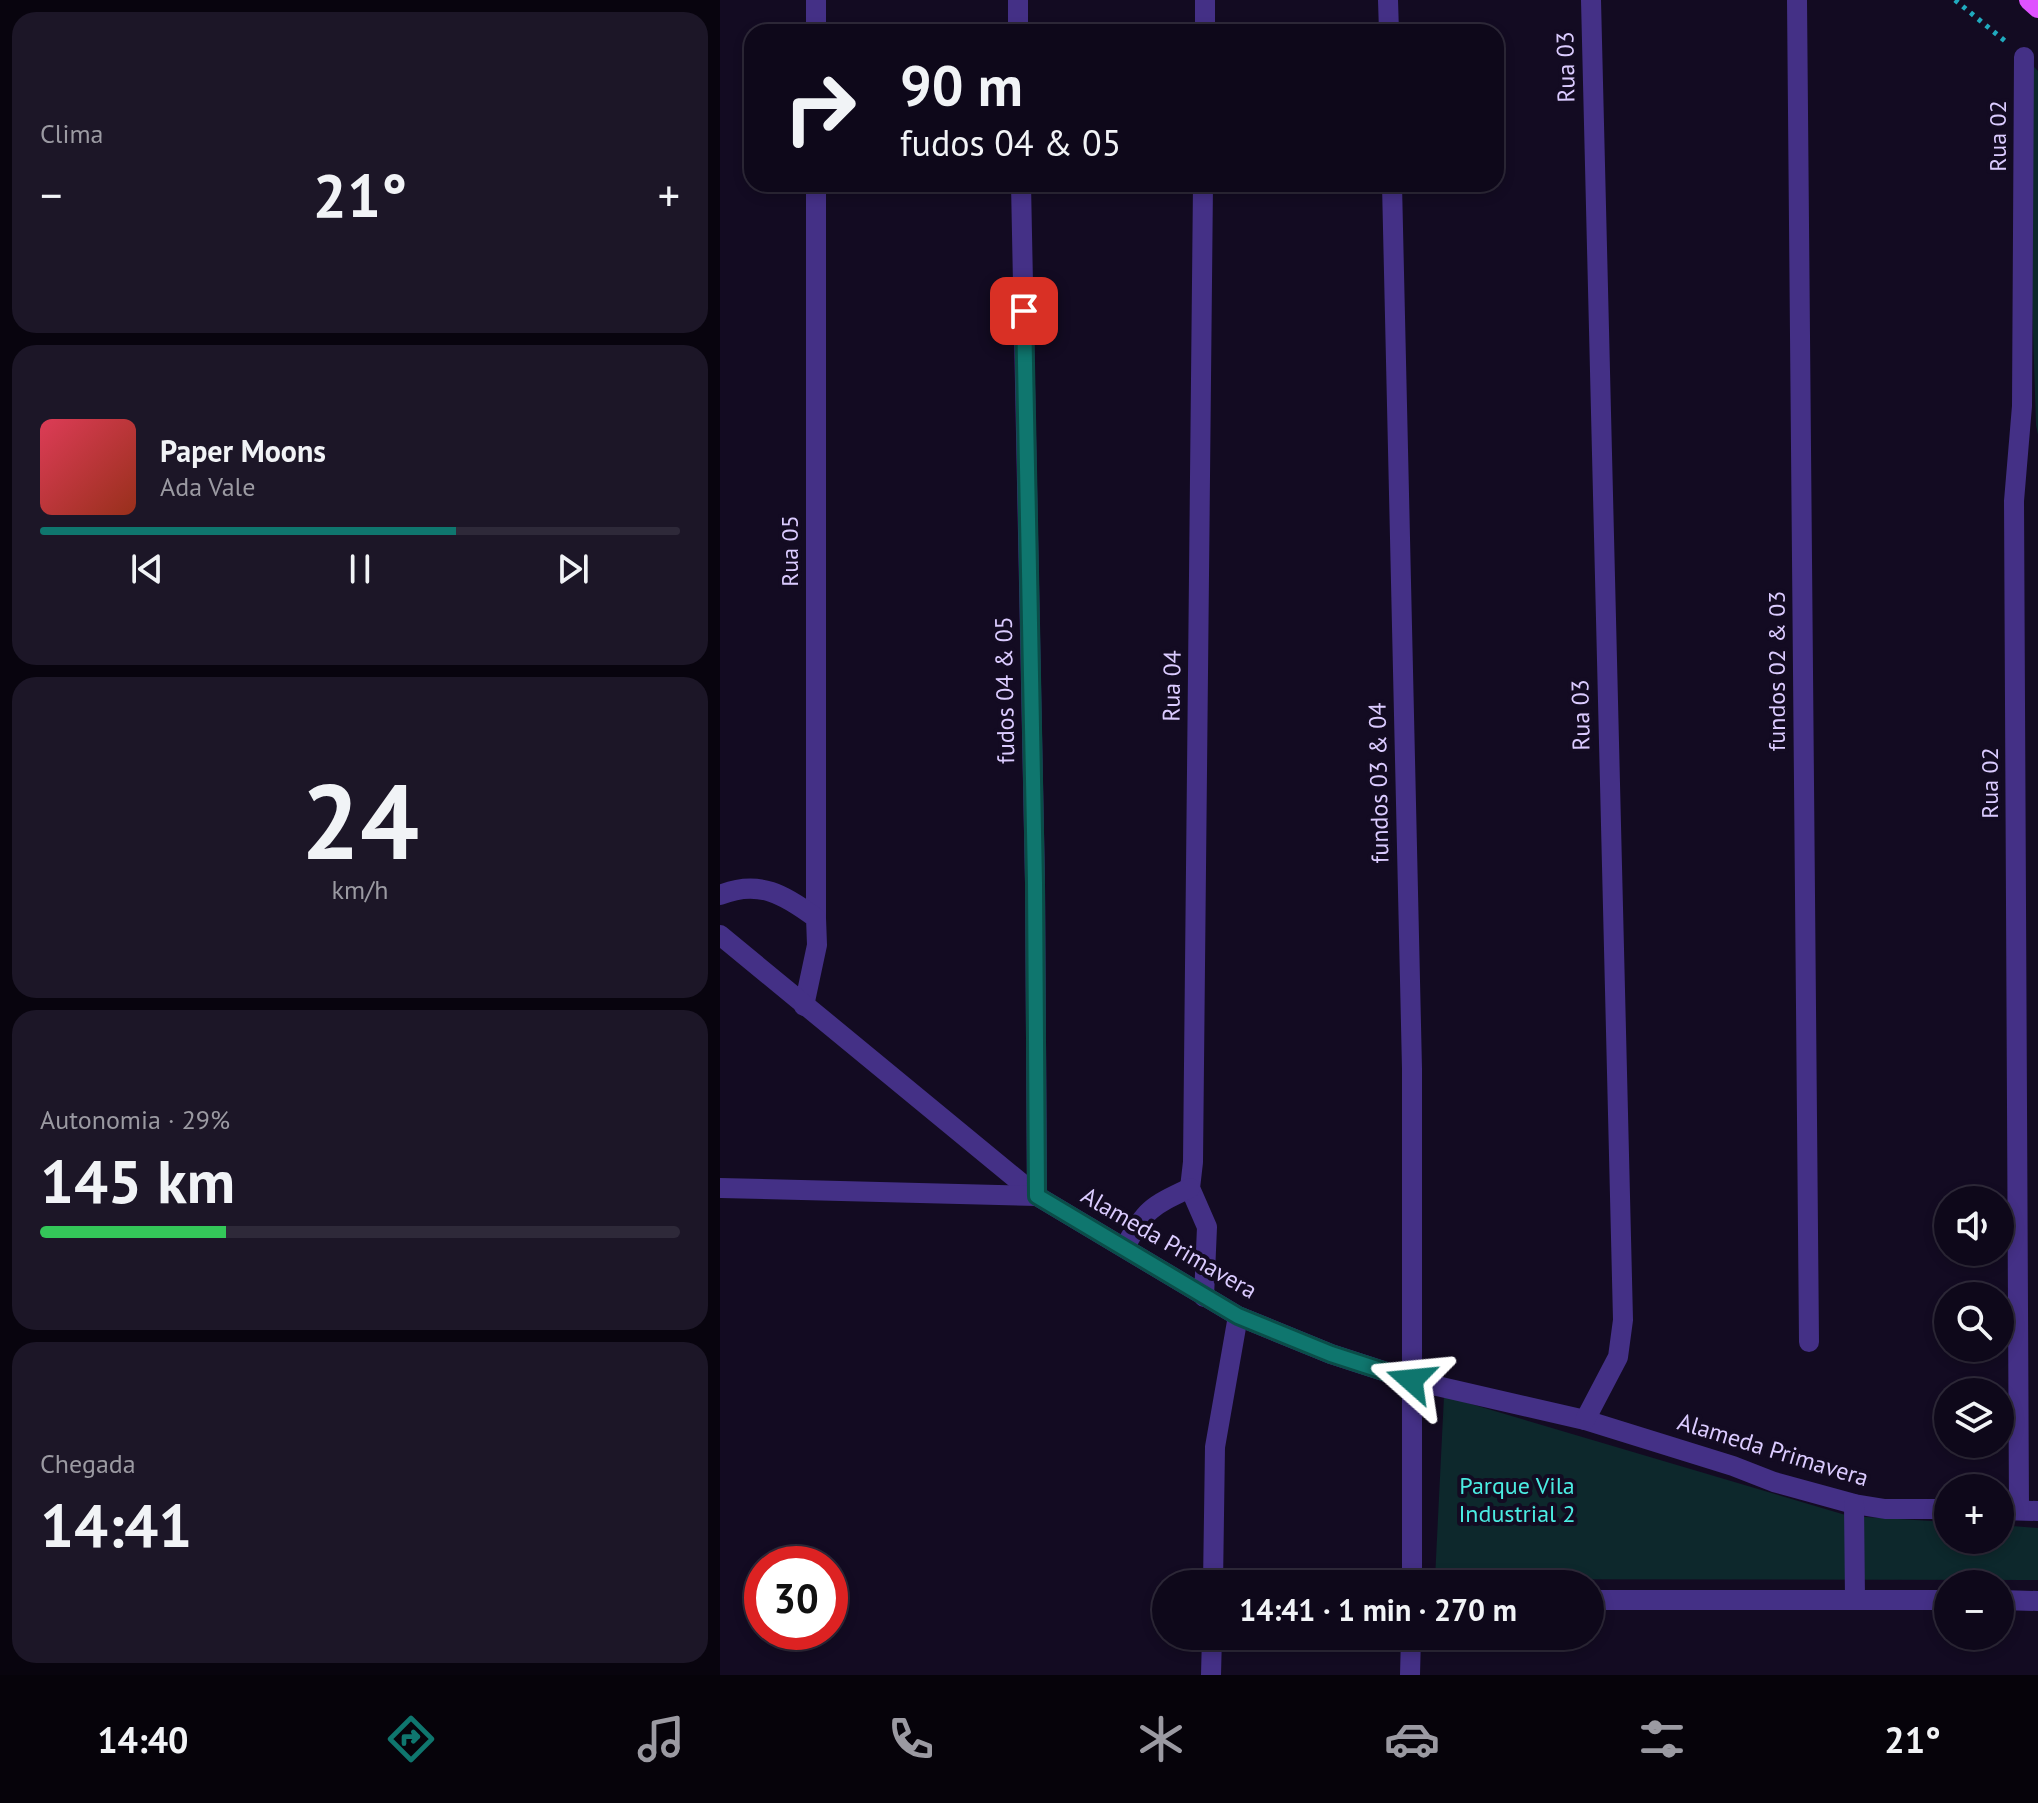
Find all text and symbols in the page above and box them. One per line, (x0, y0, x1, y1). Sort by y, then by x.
street label: Rua 03 (1549, 31, 1582, 103)
text: 90 m (900, 49, 1023, 121)
icon: right (768, 56, 872, 160)
street label: Rua 02 (1982, 100, 2013, 172)
text: Clima (40, 117, 103, 150)
text: fudos 04 & 05 (900, 119, 1121, 166)
text: 21° (313, 156, 407, 234)
text: − (40, 166, 62, 223)
text: + (658, 166, 680, 223)
pin (990, 277, 1058, 345)
icon: arrive (1002, 289, 1046, 333)
text: Paper Moons (160, 431, 326, 470)
text: Ada Vale (160, 470, 255, 503)
street label: Rua 05 (774, 515, 805, 587)
icon: previous (125, 547, 169, 591)
icon: pause (338, 547, 382, 591)
icon: next (551, 547, 595, 591)
street label: fundos 02 & 03 (1761, 591, 1792, 751)
street label: fudos 04 & 05 (988, 616, 1021, 764)
street label: Rua 04 (1155, 650, 1188, 722)
street label: Rua 03 (1564, 679, 1597, 751)
street label: fundos 03 & 04 (1362, 702, 1395, 864)
street label: Rua 02 (1974, 747, 2005, 819)
text: 24 (301, 753, 419, 888)
text: km/h (332, 873, 389, 906)
text: Autonomia · 29% (40, 1103, 230, 1136)
text: 145 km (40, 1142, 235, 1220)
street label: Alameda Primavera (1076, 1180, 1263, 1305)
map controls (1934, 1186, 2014, 1650)
button: sound (1934, 1186, 2014, 1266)
button: search (1934, 1282, 2014, 1362)
position arrow (1369, 1338, 1453, 1422)
button: layers (1934, 1378, 2014, 1458)
street label: Alameda Primavera (1674, 1406, 1872, 1493)
text: Chegada (40, 1447, 136, 1480)
park label: Parque Vila Industrial 2 (1458, 1470, 1576, 1529)
button: + (1934, 1474, 2014, 1554)
text: 14:41 (40, 1486, 192, 1564)
speed limit sign: 30 (744, 1546, 848, 1650)
button: − (1934, 1570, 2014, 1650)
text: 14:41 · 1 min · 270 m (1239, 1590, 1517, 1629)
icon: directions (383, 1711, 439, 1767)
icon: music (633, 1711, 689, 1767)
icon: phone (883, 1711, 939, 1767)
icon: climate (1133, 1711, 1189, 1767)
icon: car (1384, 1711, 1440, 1767)
icon: filters (1634, 1711, 1690, 1767)
text: 14:40 (97, 1716, 188, 1763)
text: 21° (1884, 1716, 1941, 1763)

